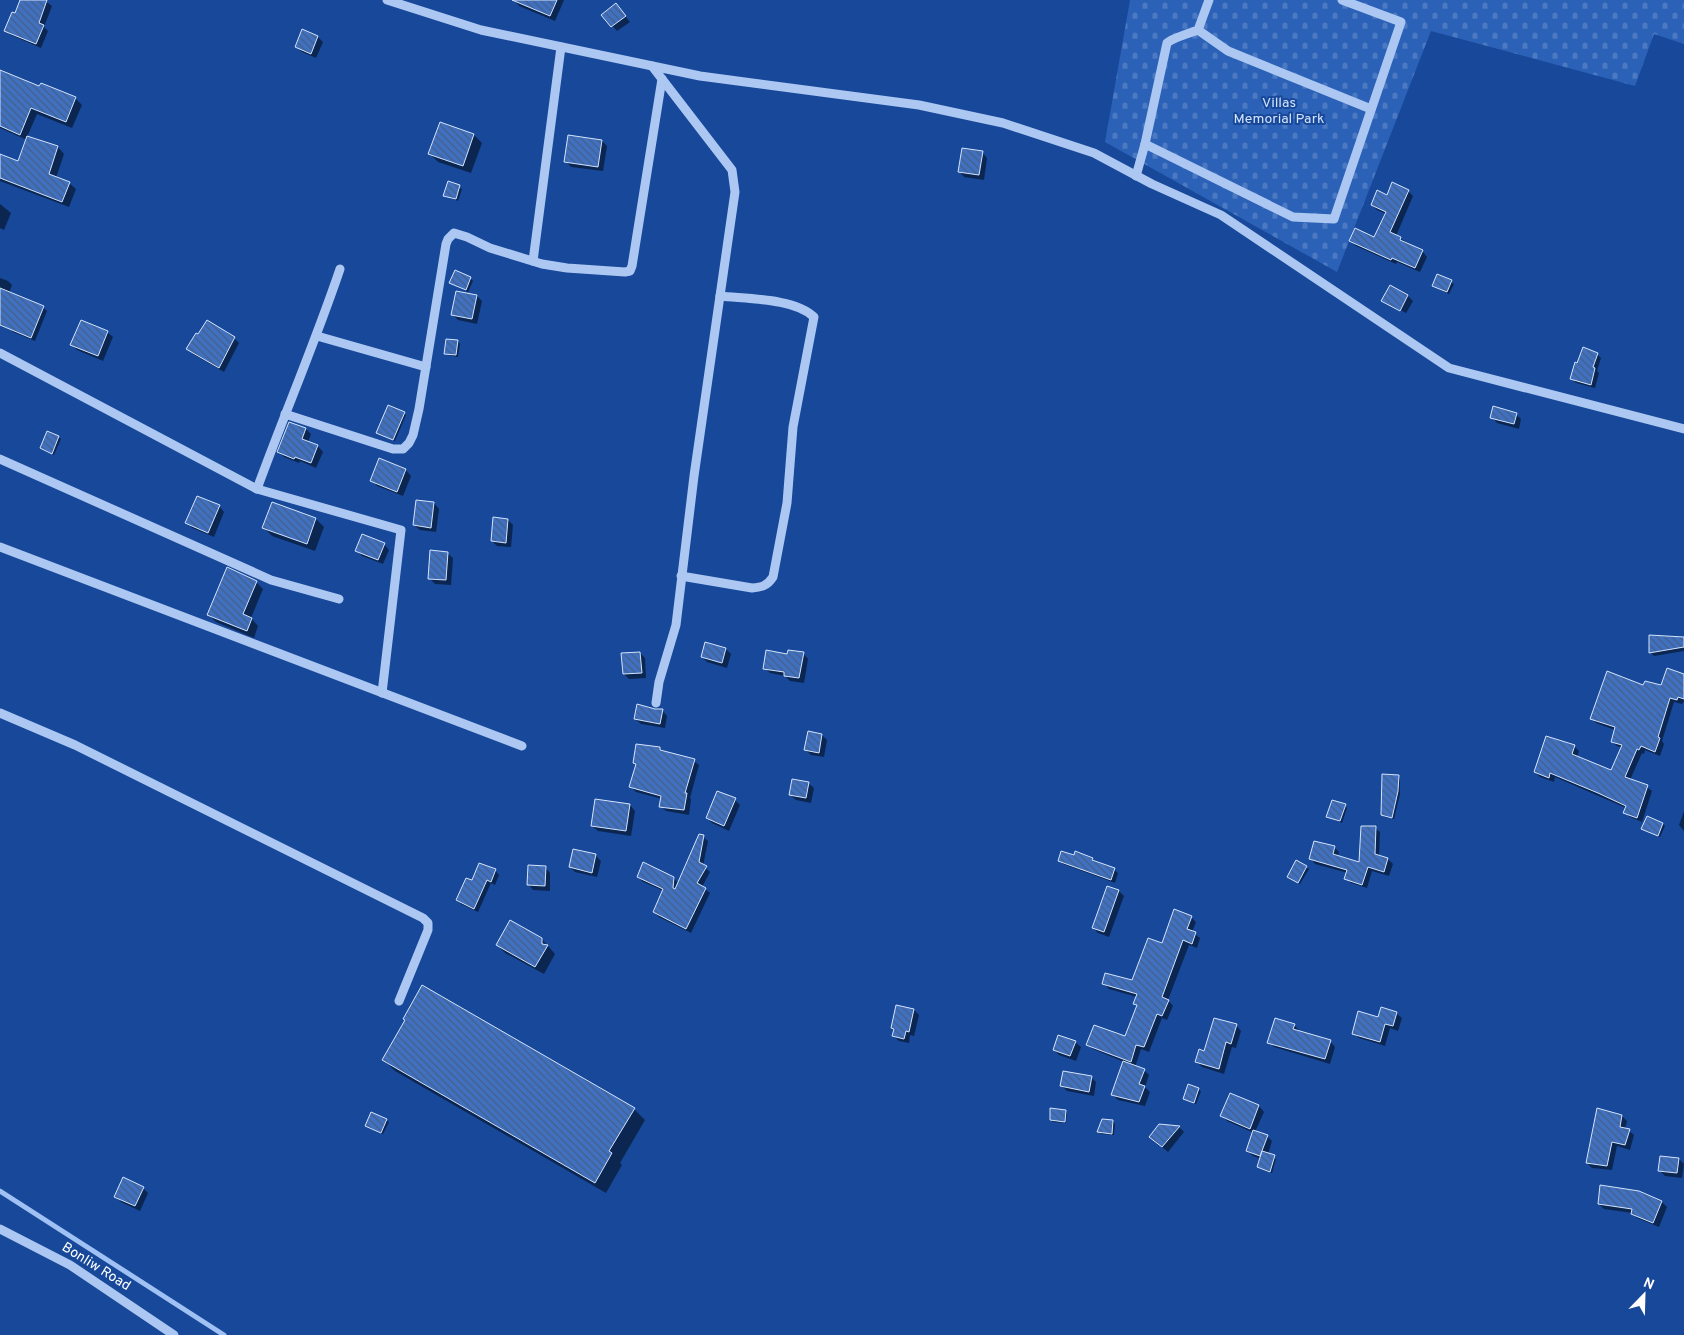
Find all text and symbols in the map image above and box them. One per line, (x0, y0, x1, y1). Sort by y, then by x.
park label: Villas Memorial Park (1234, 95, 1324, 128)
street label: Bonliw Road (58, 1239, 134, 1295)
north arrow (1619, 1270, 1669, 1320)
text: N (1641, 1275, 1656, 1294)

